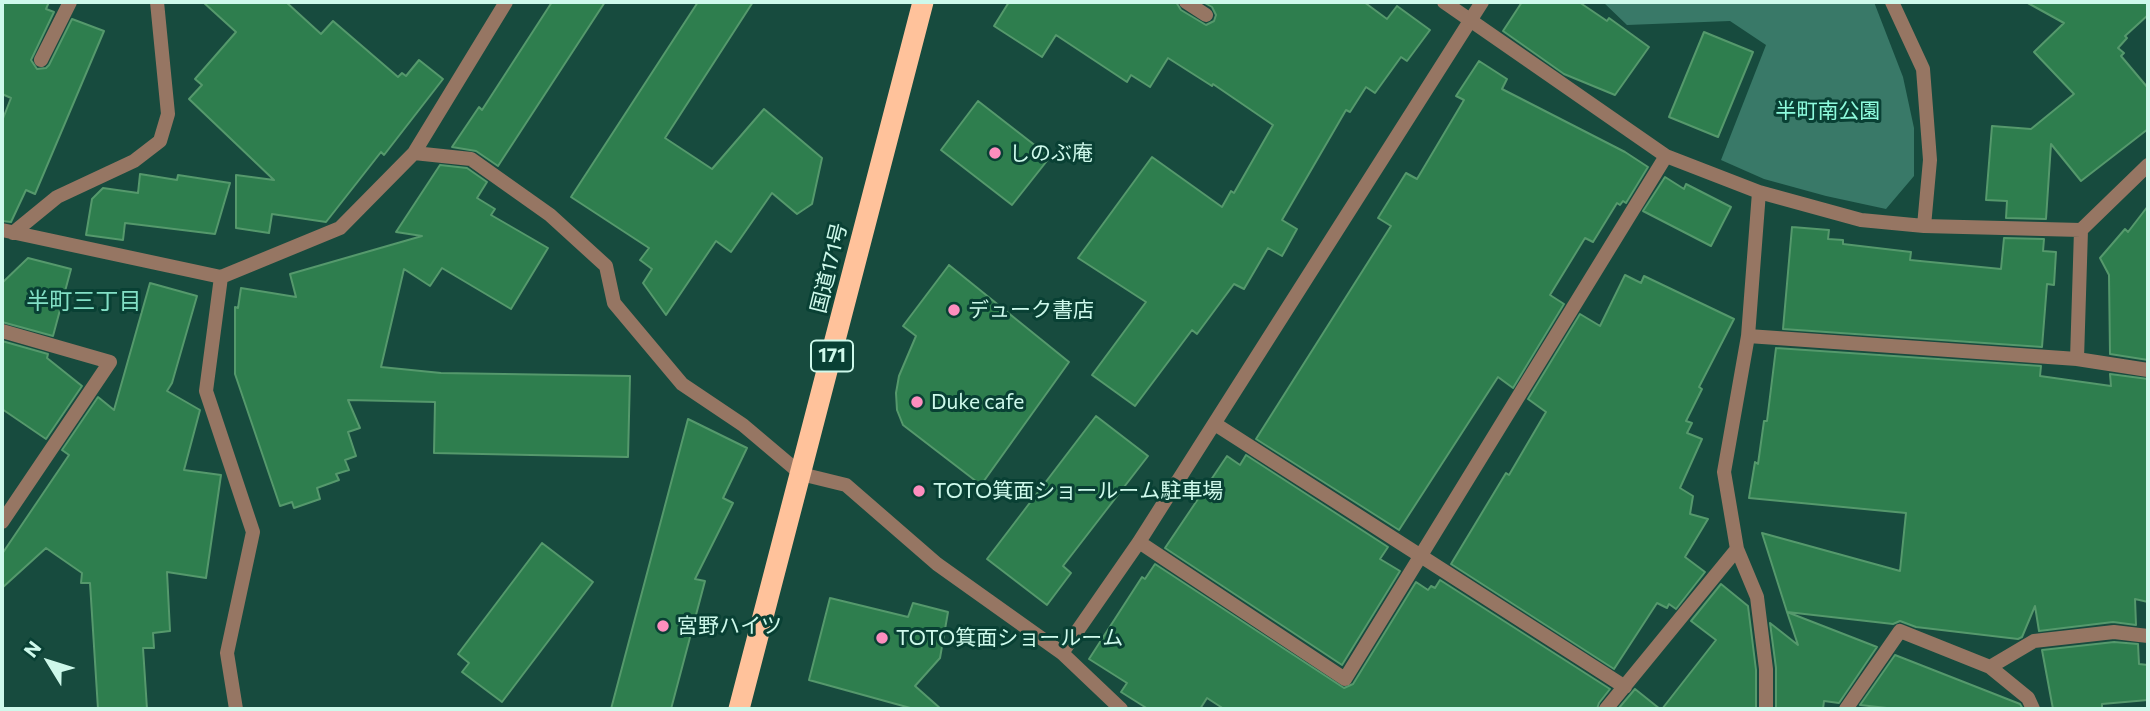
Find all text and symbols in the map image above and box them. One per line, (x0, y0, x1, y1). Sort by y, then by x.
park label: 半町南公園 (1776, 98, 1880, 124)
place label: しのぶ庵 (1009, 140, 1093, 166)
marker: しのぶ庵 (987, 145, 1003, 161)
street label: 国道171号 (806, 220, 852, 316)
district label: 半町三丁目 (27, 287, 141, 315)
place label: デューク書店 (968, 297, 1094, 323)
marker: デューク書店 (946, 302, 962, 318)
road number: 171 (811, 340, 853, 372)
place label: Duke cafe (931, 389, 1024, 415)
marker: Duke cafe (909, 394, 925, 410)
place label: TOTO箕面ショールーム駐車場 (933, 478, 1223, 504)
marker: TOTO箕面ショールーム駐車場 (911, 483, 927, 499)
place label: 宮野ハイツ (677, 613, 782, 639)
marker: 宮野ハイツ (655, 618, 671, 634)
place label: TOTO箕面ショールーム (896, 625, 1123, 651)
north arrow (14, 627, 84, 697)
marker: TOTO箕面ショールーム (874, 630, 890, 646)
text: N (19, 636, 46, 661)

